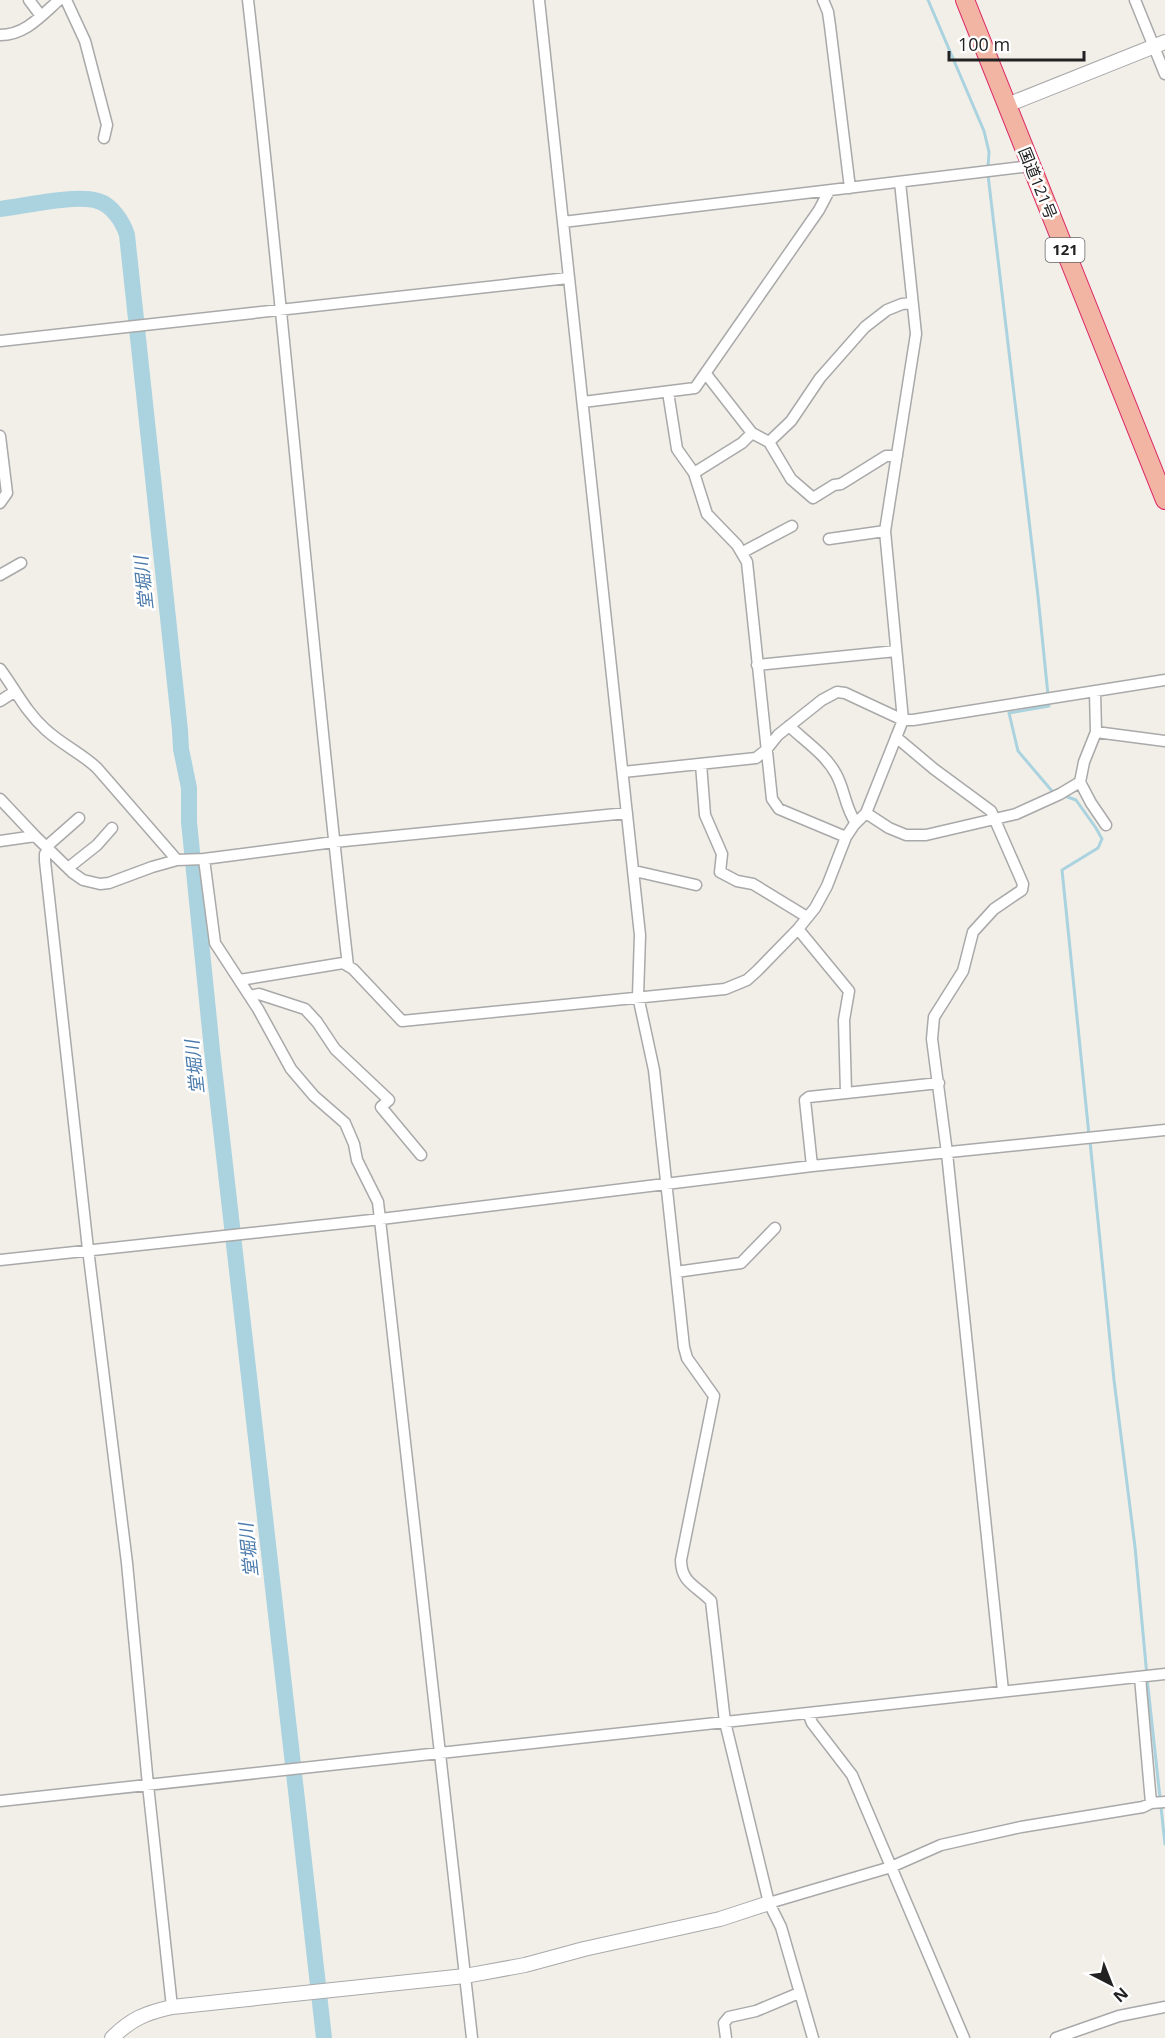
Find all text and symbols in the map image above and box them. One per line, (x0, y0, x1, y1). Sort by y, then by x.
scale bar (949, 24, 1084, 62)
text: 100 m (958, 32, 1010, 56)
street label: 国道121号 (1014, 144, 1062, 222)
road number: 121 (1046, 238, 1084, 262)
water label: 堂堀川 (128, 553, 158, 611)
water label: 堂堀川 (179, 1037, 209, 1095)
water label: 堂堀川 (233, 1520, 263, 1578)
north arrow (1081, 1954, 1141, 2014)
text: N (1109, 1983, 1133, 2008)

